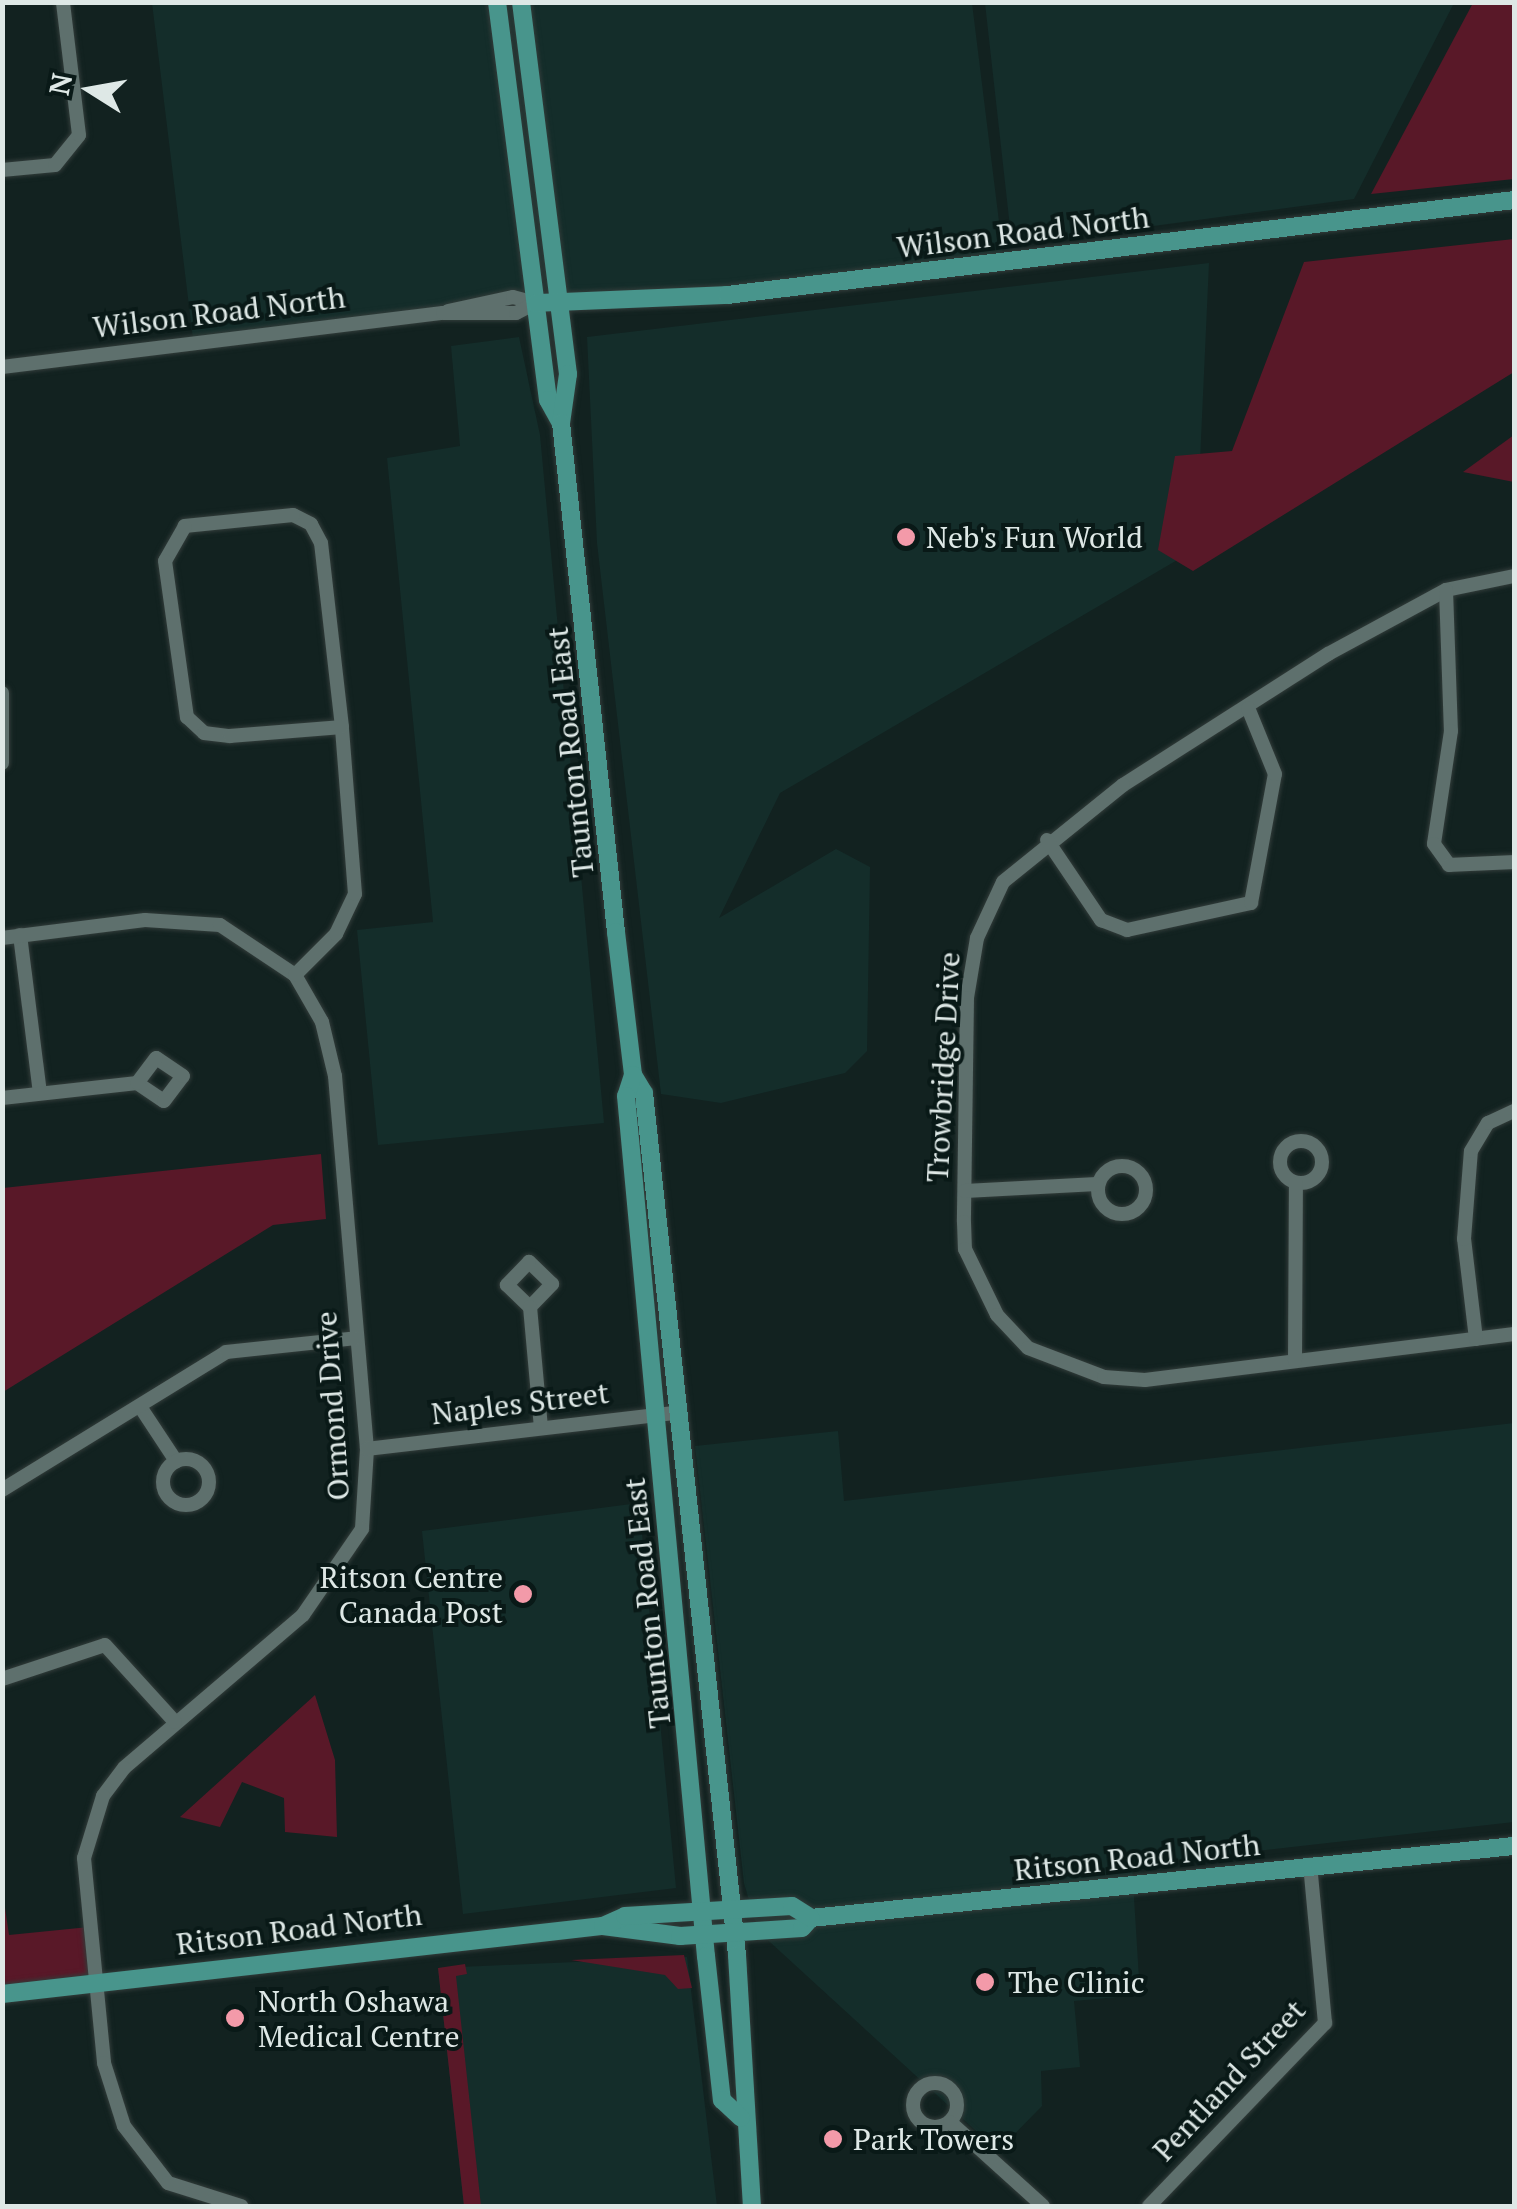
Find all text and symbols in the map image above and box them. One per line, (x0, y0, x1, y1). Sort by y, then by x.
north arrow (40, 40, 140, 140)
text: N (40, 70, 80, 98)
street label: Wilson Road North (895, 199, 1151, 265)
street label: Wilson Road North (91, 279, 347, 345)
place label: Neb's Fun World (926, 519, 1143, 555)
marker: Neb's Fun World (895, 526, 917, 548)
street label: Taunton Road East (539, 625, 601, 879)
street label: Trowbridge Drive (919, 951, 967, 1183)
street label: Ormond Drive (307, 1310, 357, 1502)
street label: Naples Street (429, 1374, 611, 1432)
street label: Taunton Road East (616, 1476, 678, 1730)
place label: Ritson Centre Canada Post (320, 1559, 503, 1630)
marker: Ritson Centre Canada Post (512, 1583, 534, 1605)
street label: Ritson Road North (1012, 1826, 1262, 1888)
street label: Ritson Road North (174, 1896, 424, 1962)
place label: The Clinic (1008, 1964, 1145, 2000)
marker: The Clinic (972, 1969, 998, 1995)
place label: North Oshawa Medical Centre (258, 1983, 459, 2054)
street label: Pentland Street (1145, 1992, 1313, 2168)
marker: North Oshawa Medical Centre (222, 2005, 248, 2031)
place label: Park Towers (853, 2121, 1014, 2157)
marker: Park Towers (822, 2128, 844, 2150)

